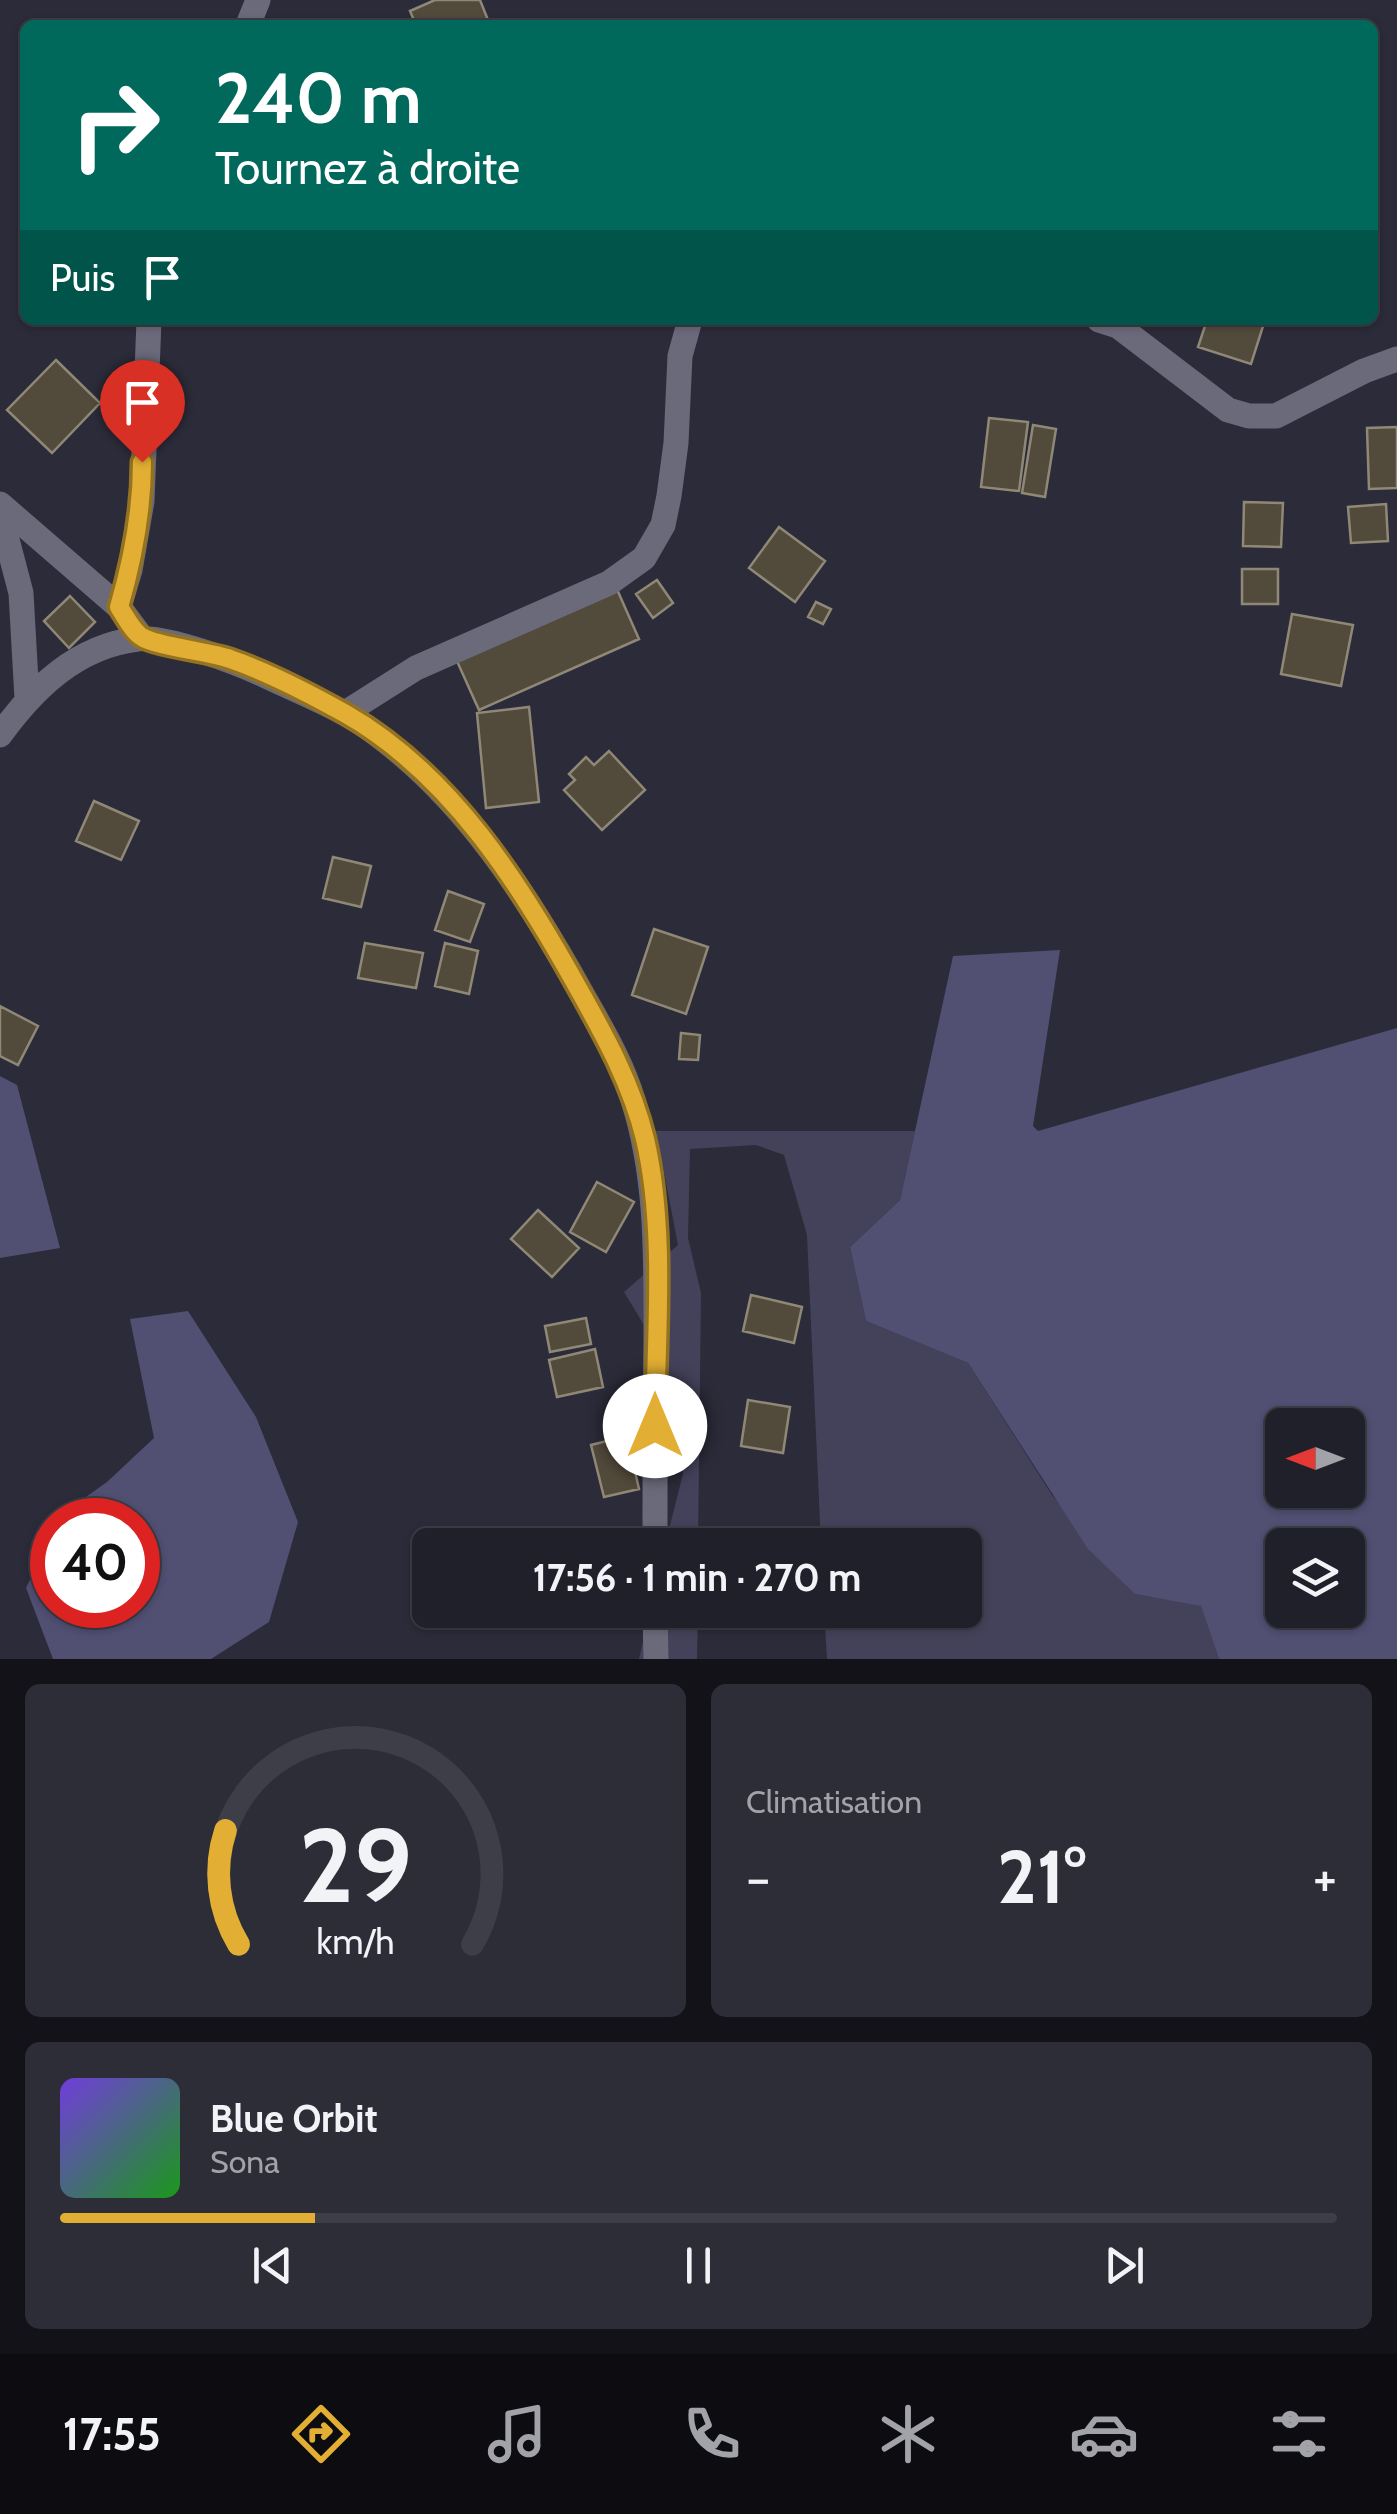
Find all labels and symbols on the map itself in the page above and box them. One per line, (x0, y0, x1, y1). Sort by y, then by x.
pin (100, 360, 185, 463)
position arrow (603, 1374, 707, 1478)
north arrow (1265, 1408, 1365, 1508)
speed limit sign: 40 (30, 1498, 160, 1628)

